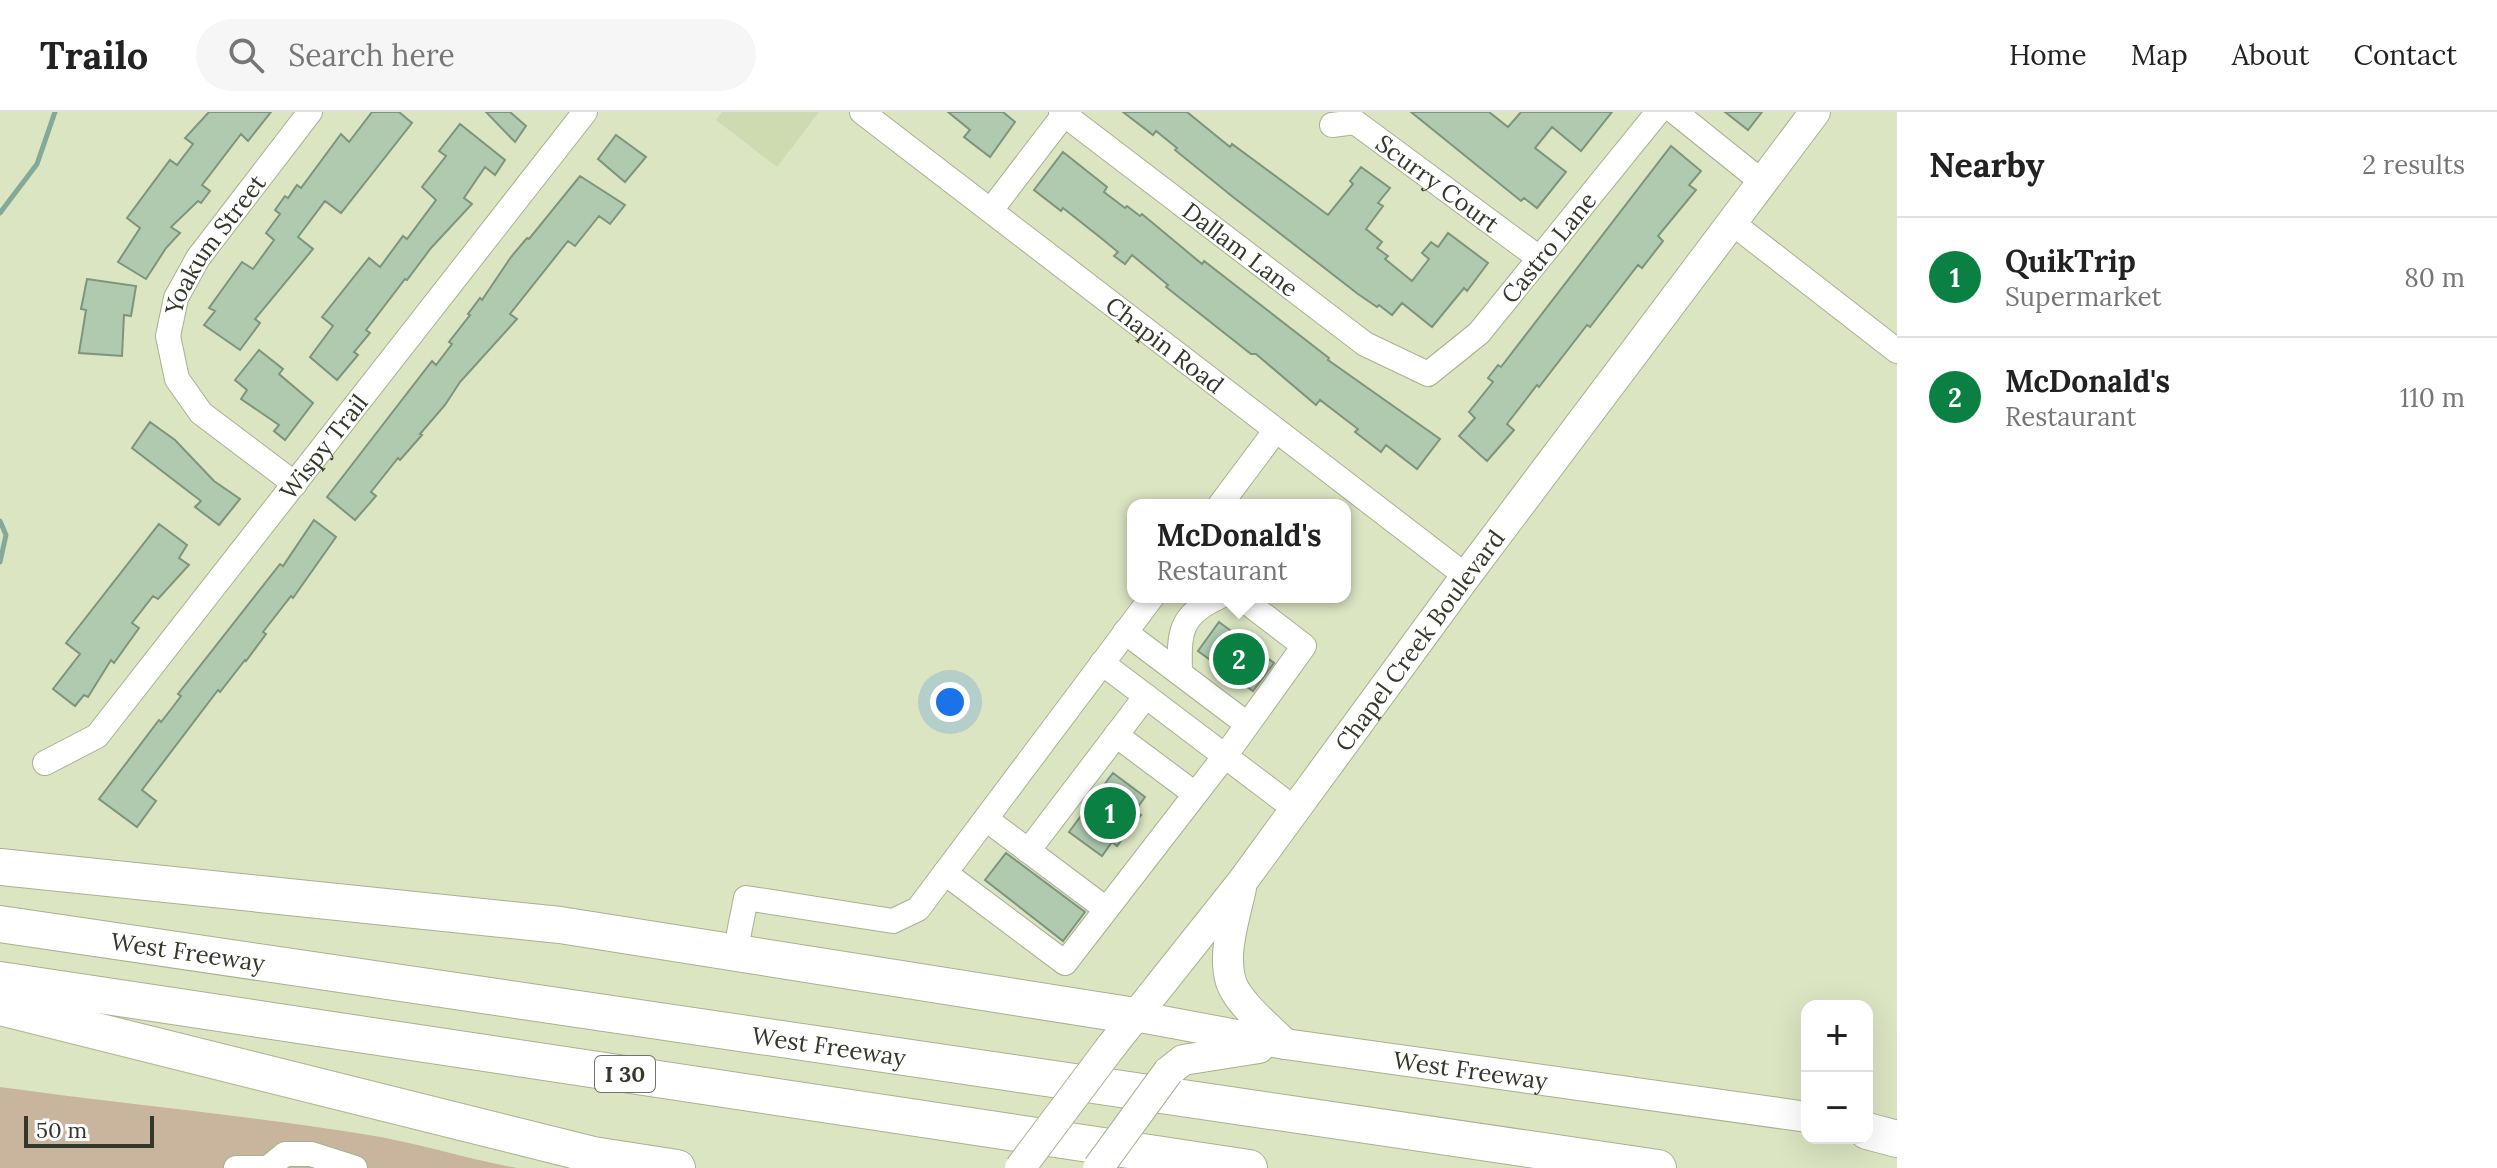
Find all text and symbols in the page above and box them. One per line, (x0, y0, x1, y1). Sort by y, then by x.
search box (196, 19, 756, 91)
text: Trailo (40, 31, 148, 79)
icon: search (224, 33, 268, 77)
text: Search here (288, 36, 455, 74)
text: Home (2009, 37, 2087, 73)
text: Map (2131, 37, 2188, 73)
text: About (2232, 37, 2309, 73)
text: Contact (2353, 37, 2457, 73)
street label: Scurry Court (1370, 127, 1506, 239)
text: Nearby (1929, 143, 2045, 186)
text: 2 results (2362, 148, 2465, 181)
street label: Yoakum Street (157, 167, 273, 318)
street label: Castro Lane (1494, 185, 1603, 309)
street label: Dallam Lane (1176, 195, 1305, 303)
text: QuikTrip (2005, 242, 2136, 280)
text: 1 (1950, 261, 1960, 294)
text: 80 m (2404, 261, 2465, 294)
text: Supermarket (2005, 280, 2162, 313)
street label: Chapin Road (1099, 289, 1230, 400)
text: McDonald's (2005, 362, 2170, 400)
text: 2 (1948, 381, 1962, 414)
text: 110 m (2400, 381, 2465, 414)
street label: Wispy Trail (272, 388, 374, 506)
text: Restaurant (2005, 400, 2136, 433)
popup (1127, 499, 1351, 603)
text: McDonald's (1156, 516, 1322, 554)
street label: Chapel Creek Boulevard (1328, 523, 1511, 757)
text: Restaurant (1156, 554, 1288, 587)
pin: 2 (1213, 629, 1265, 689)
your location (930, 682, 970, 722)
pin: 1 (1084, 783, 1136, 843)
street label: West Freeway (109, 925, 267, 978)
map controls (1801, 1000, 1873, 1144)
button: + (1801, 1000, 1873, 1072)
street label: West Freeway (750, 1019, 909, 1073)
street label: West Freeway (1391, 1044, 1550, 1096)
road number: I 30 (595, 1056, 655, 1092)
button: − (1801, 1072, 1873, 1144)
scale bar (24, 1112, 154, 1148)
text: 50 m (36, 1116, 87, 1144)

